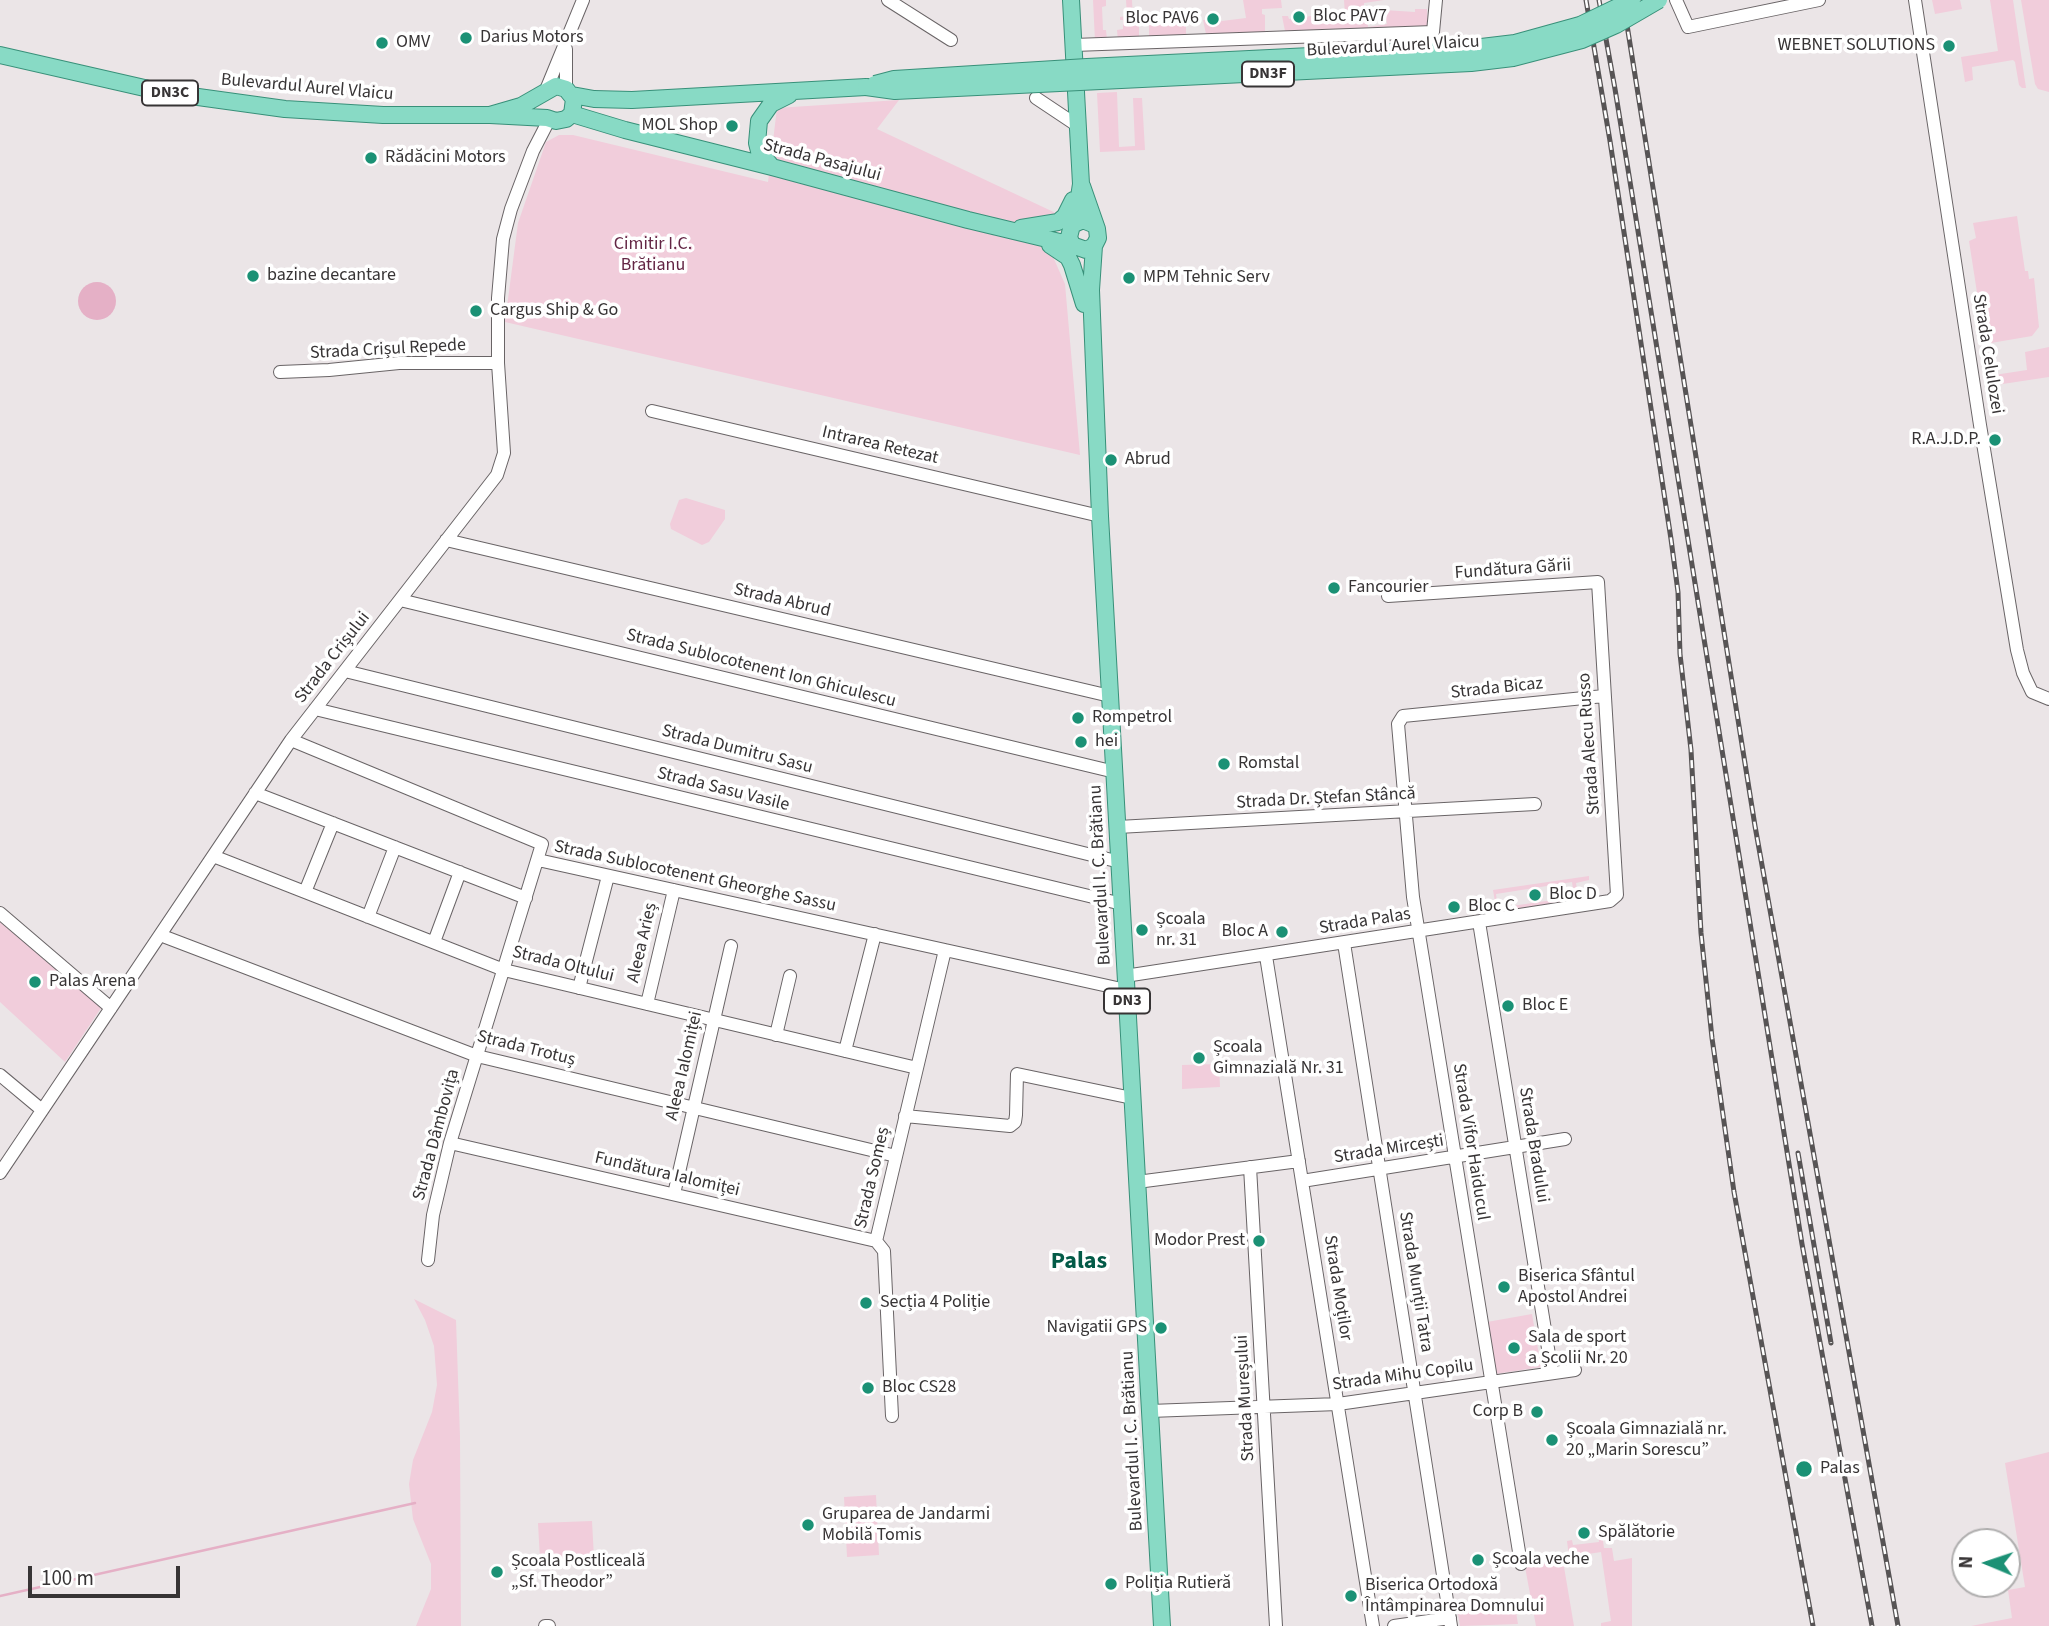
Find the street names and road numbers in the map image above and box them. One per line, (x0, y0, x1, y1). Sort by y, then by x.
street label: Bulevardul Aurel Vlaicu (1306, 32, 1480, 62)
road number: DN3F (1242, 61, 1294, 86)
street label: Bulevardul Aurel Vlaicu (220, 70, 394, 106)
road number: DN3C (142, 80, 198, 106)
street label: Strada Pasajului (761, 135, 883, 187)
street label: Strada Celulozei (1967, 292, 2007, 416)
street label: Strada Crișul Repede (309, 335, 467, 365)
street label: Intrarea Retezat (820, 422, 940, 470)
street label: Fundătura Gării (1454, 555, 1572, 585)
street label: Strada Abrud (732, 579, 832, 623)
street label: Strada Crișului (291, 608, 375, 708)
street label: Strada Sublocotenent Ion Ghiculescu (624, 625, 898, 713)
street label: Strada Alecu Russo (1574, 672, 1606, 816)
street label: Strada Bicaz (1450, 673, 1544, 705)
street label: Strada Dumitru Sasu (659, 721, 815, 779)
street label: Strada Sasu Vasile (654, 763, 792, 817)
street label: Bulevardul I. C. Brătianu (1085, 784, 1117, 966)
street label: Strada Dr. Ștefan Stâncă (1236, 784, 1416, 814)
street label: Strada Sublocotenent Gheorghe Sassu (552, 837, 838, 917)
street label: Aleea Arieș (623, 901, 663, 985)
street label: Strada Palas (1318, 904, 1412, 940)
street label: Strada Oltului (510, 942, 616, 988)
road number: DN3 (1104, 988, 1150, 1014)
street label: Aleea Ialomiței (662, 1009, 708, 1123)
street label: Strada Trotuș (475, 1026, 577, 1072)
street label: Strada Vifor Haiducul (1447, 1062, 1493, 1222)
street label: Strada Dâmbovița (409, 1067, 465, 1203)
street label: Strada Bradului (1513, 1086, 1553, 1204)
street label: Strada Someș (851, 1125, 895, 1231)
street label: Strada Mircești (1333, 1131, 1445, 1169)
street label: Fundătura Ialomiței (592, 1148, 742, 1202)
street label: Strada Munții Tatra (1393, 1210, 1437, 1354)
street label: Strada Moților (1318, 1234, 1356, 1342)
street label: Strada Mureșului (1232, 1334, 1260, 1462)
street label: Bulevardul I. C. Brătianu (1117, 1350, 1149, 1532)
street label: Strada Mihu Copilu (1331, 1355, 1475, 1397)

